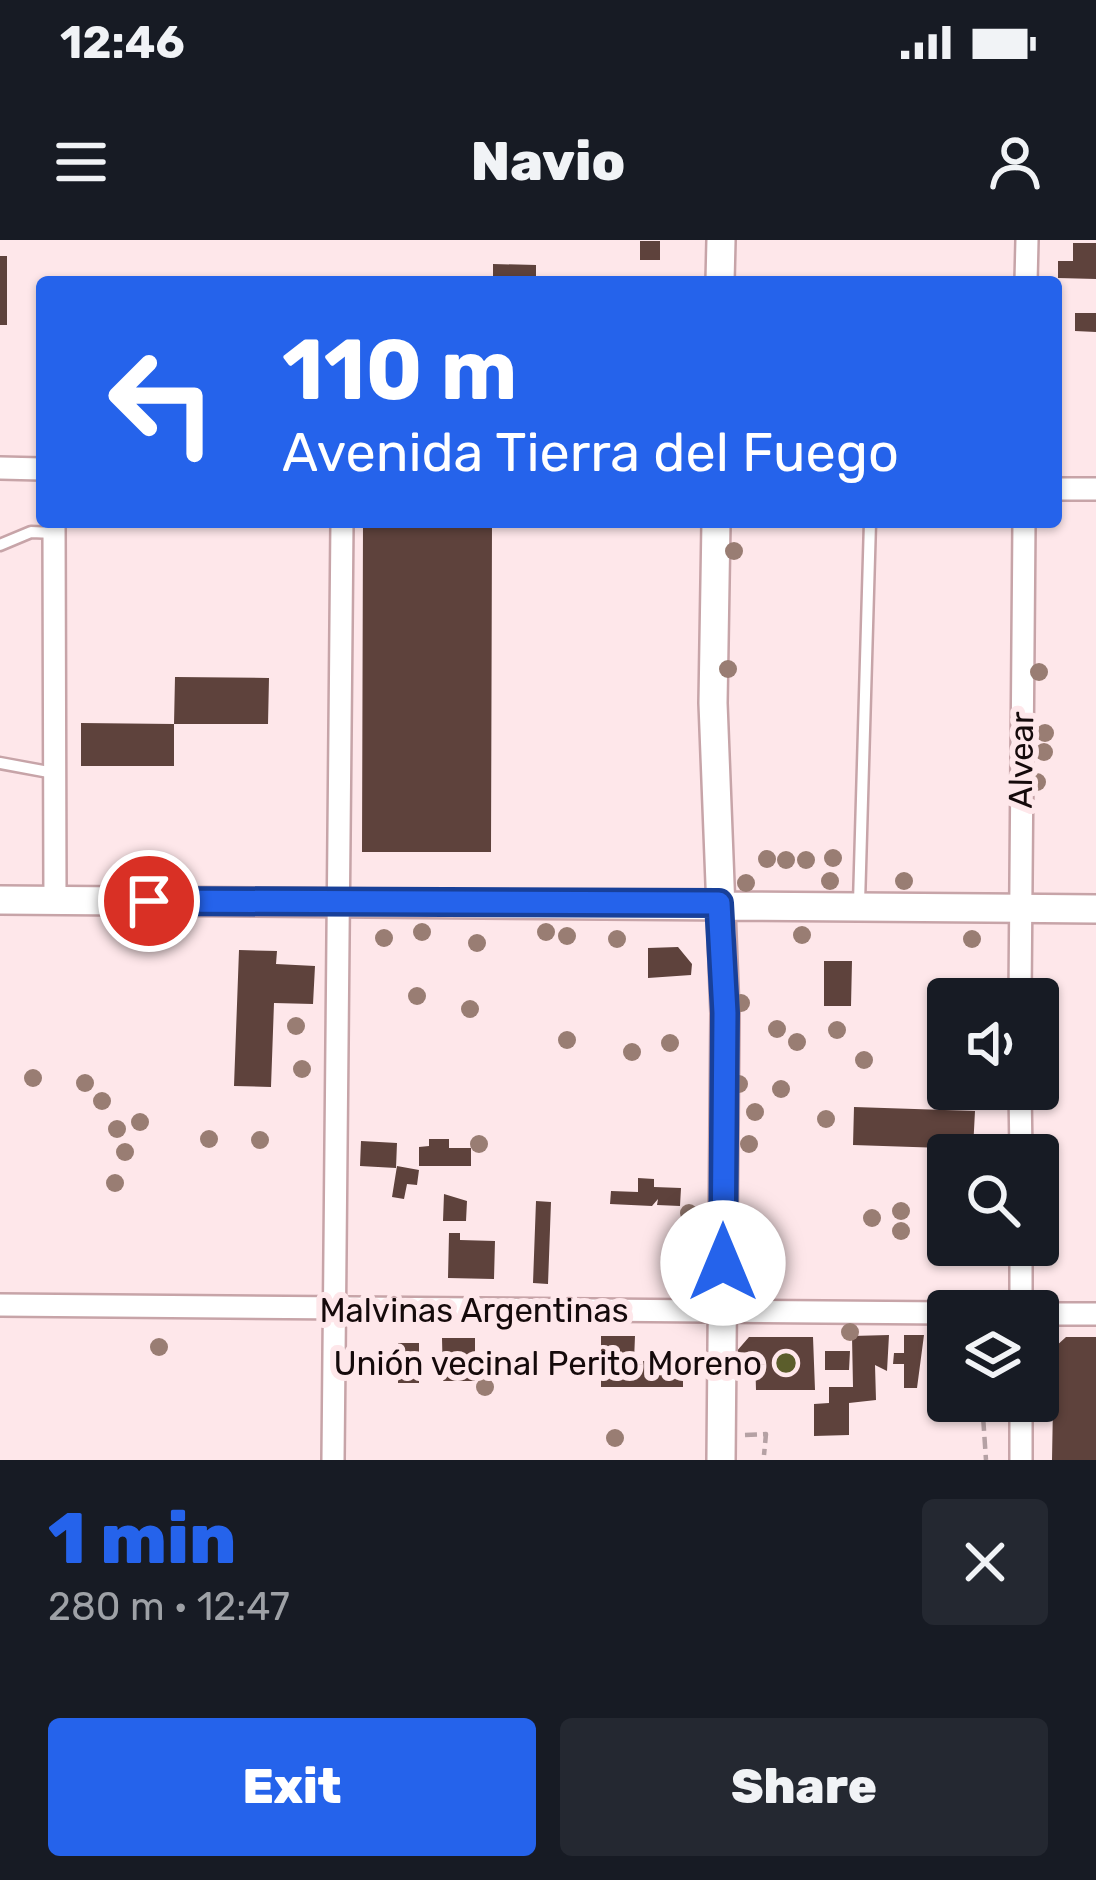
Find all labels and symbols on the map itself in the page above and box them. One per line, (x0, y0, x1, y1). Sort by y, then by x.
street label: Alvear (1001, 711, 1041, 809)
pin (98, 850, 200, 952)
position arrow (660, 1200, 786, 1326)
street label: Malvinas Argentinas (319, 1291, 629, 1330)
place label: Unión vecinal Perito Moreno (333, 1344, 762, 1383)
marker: Unión vecinal Perito Moreno (773, 1350, 799, 1376)

